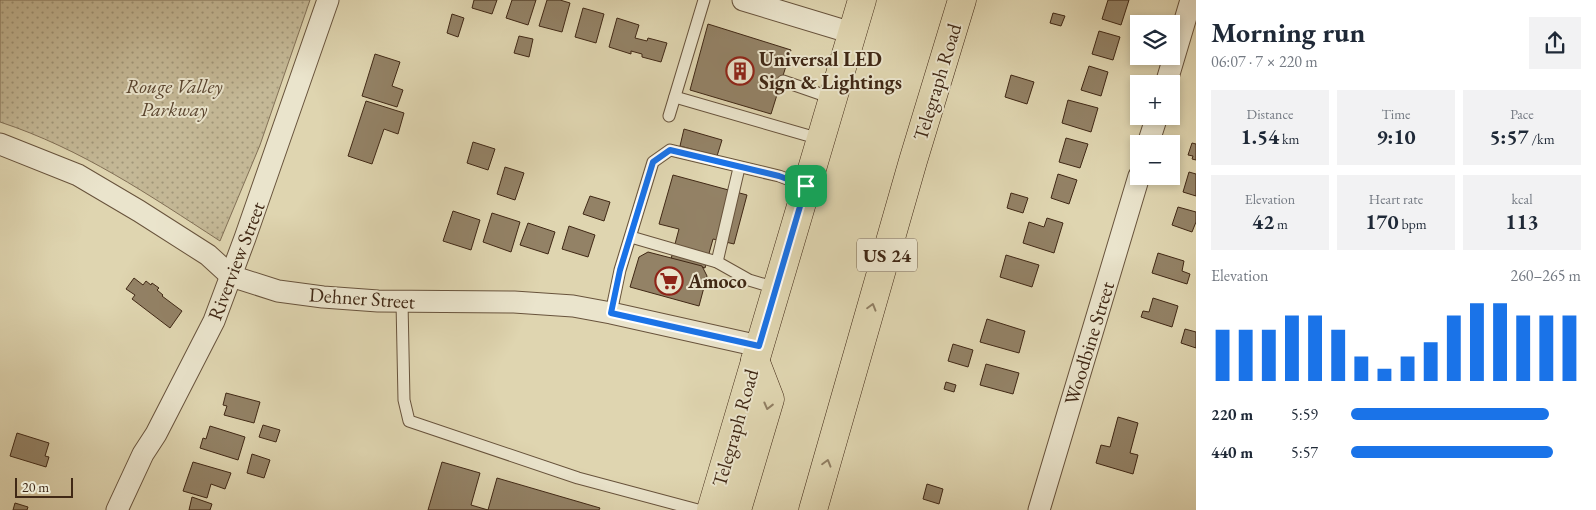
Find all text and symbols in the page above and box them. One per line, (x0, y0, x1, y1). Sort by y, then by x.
text: Morning run (1211, 14, 1365, 50)
map controls (1130, 15, 1180, 185)
button: layers (1130, 15, 1180, 65)
button: share (1529, 17, 1581, 69)
street label: Telegraph Road (907, 19, 967, 144)
place label: Universal LED Sign & Lightings (759, 46, 902, 95)
text: 06:07 · 7 × 220 m (1211, 51, 1318, 72)
building icon: Universal LED Sign & Lightings (725, 56, 755, 86)
park label: Rouge Valley Parkway (126, 73, 222, 122)
button: + (1130, 75, 1180, 125)
text: Distance (1247, 105, 1293, 123)
text: Time (1381, 105, 1411, 123)
text: Pace (1510, 105, 1534, 123)
text: 1.54 (1241, 123, 1279, 150)
text: 9:10 (1376, 123, 1416, 150)
text: 5:57 (1489, 123, 1529, 150)
text: km (1279, 130, 1299, 148)
text: /km (1529, 130, 1555, 148)
button: − (1130, 135, 1180, 185)
pin (785, 165, 827, 207)
icon: arrive (792, 172, 820, 200)
text: Elevation (1245, 190, 1295, 208)
text: Heart rate (1369, 190, 1423, 208)
text: kcal (1512, 190, 1533, 208)
street label: Riverview Street (201, 197, 271, 324)
text: 42 (1252, 208, 1274, 235)
text: 170 (1365, 208, 1399, 235)
text: 113 (1505, 208, 1539, 235)
text: m (1274, 215, 1288, 233)
text: bpm (1399, 215, 1427, 233)
road number: US 24 (857, 238, 917, 272)
text: Elevation (1211, 265, 1269, 286)
text: 260–265 m (1510, 265, 1581, 286)
supermarket icon: Amoco (654, 266, 684, 296)
place label: Amoco (687, 268, 747, 294)
street label: Woodbine Street (1058, 277, 1120, 408)
street label: Dehner Street (308, 281, 417, 315)
one-way arrow (866, 303, 876, 312)
street label: Telegraph Road (706, 365, 764, 490)
one-way arrow (763, 402, 774, 410)
text: 220 m (1211, 404, 1253, 425)
text: 5:59 (1291, 404, 1318, 425)
text: 440 m (1211, 442, 1253, 463)
text: 5:57 (1291, 442, 1318, 463)
one-way arrow (821, 460, 831, 468)
scale bar (15, 475, 72, 498)
text: 20 m (22, 478, 49, 496)

